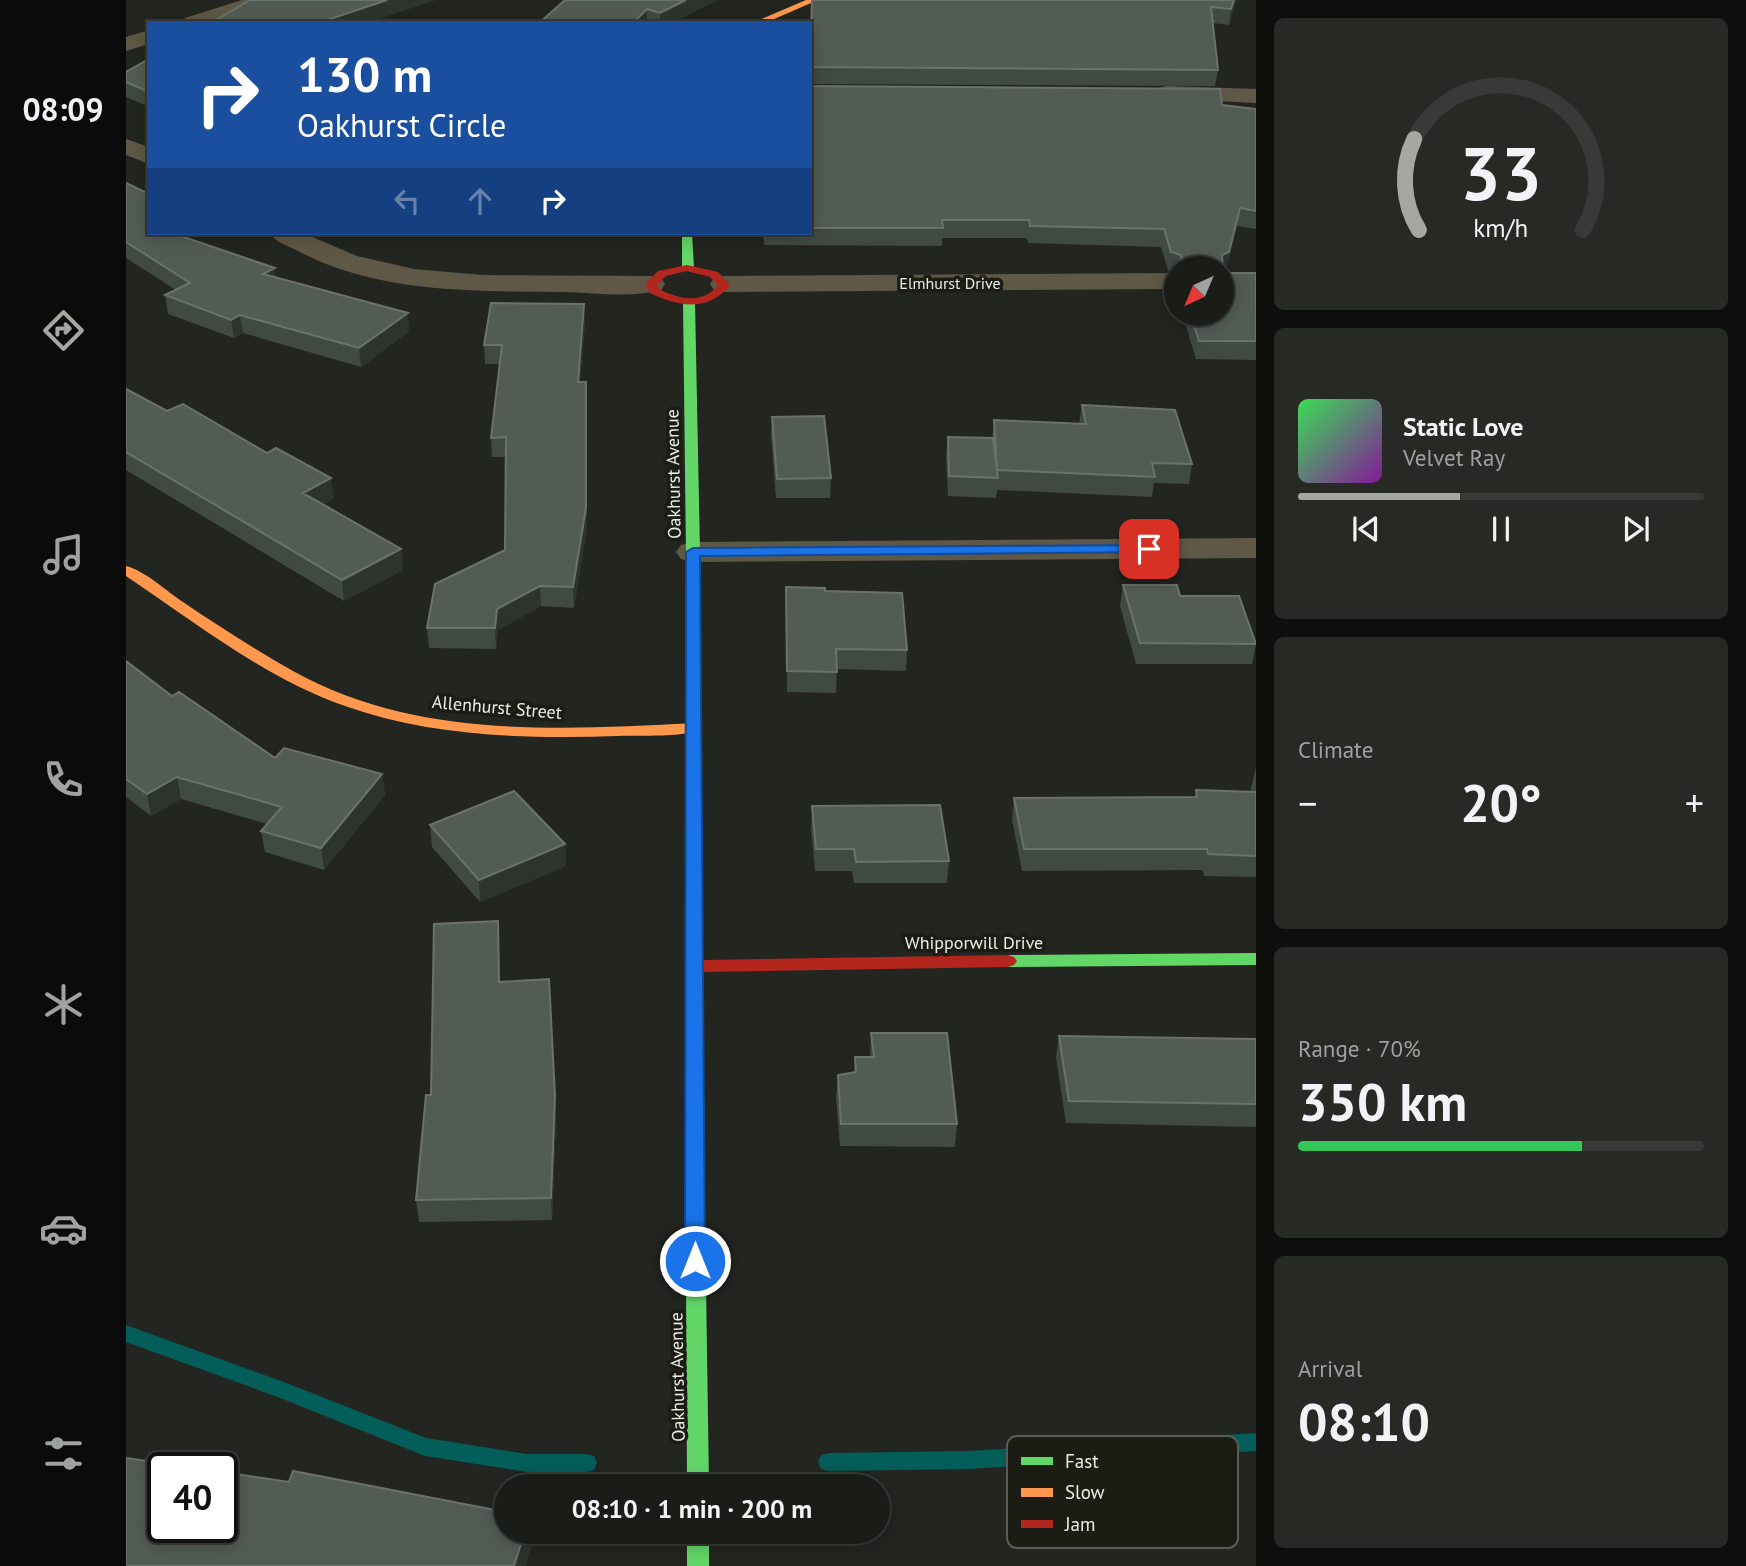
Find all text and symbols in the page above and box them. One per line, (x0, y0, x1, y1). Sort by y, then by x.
text: 130 m (297, 42, 432, 106)
icon: right (182, 49, 273, 140)
text: 08:09 (22, 88, 104, 130)
text: Oakhurst Circle (297, 104, 506, 146)
text: 33 (1460, 126, 1542, 220)
icon: left (388, 182, 426, 220)
icon: ahead (461, 182, 499, 220)
icon: right (534, 182, 572, 220)
text: km/h (1474, 212, 1528, 244)
north arrow (1164, 256, 1234, 326)
map controls (1164, 256, 1234, 326)
street label: Elmhurst Drive (899, 273, 1001, 293)
icon: directions (39, 306, 88, 355)
street label: Oakhurst Avenue (660, 409, 686, 539)
text: Static Love (1403, 410, 1524, 443)
text: Velvet Ray (1403, 443, 1505, 472)
icon: previous (1347, 510, 1385, 548)
icon: pause (1482, 510, 1520, 548)
icon: next (1617, 510, 1655, 548)
pin (1119, 519, 1179, 579)
icon: music (39, 530, 88, 579)
icon: arrive (1130, 530, 1168, 568)
street label: Allenhurst Street (431, 690, 563, 724)
text: Climate (1298, 735, 1373, 764)
icon: phone (39, 755, 88, 804)
text: 20° (1460, 769, 1542, 836)
text: − (1298, 778, 1317, 827)
text: + (1685, 778, 1704, 827)
street label: Whipporwill Drive (905, 931, 1043, 954)
icon: climate (39, 980, 88, 1029)
text: Range · 70% (1298, 1034, 1421, 1063)
text: 350 km (1298, 1068, 1467, 1135)
icon: car (39, 1204, 88, 1253)
position arrow (658, 1224, 732, 1298)
street label: Oakhurst Avenue (664, 1312, 690, 1442)
text: Arrival (1298, 1354, 1362, 1383)
text: 08:10 (1298, 1388, 1430, 1455)
icon: filters (39, 1429, 88, 1478)
legend (1007, 1436, 1238, 1548)
text: Fast (1065, 1449, 1099, 1473)
speed limit sign: 40 (147, 1452, 238, 1543)
text: Slow (1065, 1480, 1105, 1504)
text: 08:10 · 1 min · 200 m (572, 1492, 812, 1525)
text: Jam (1064, 1512, 1095, 1536)

